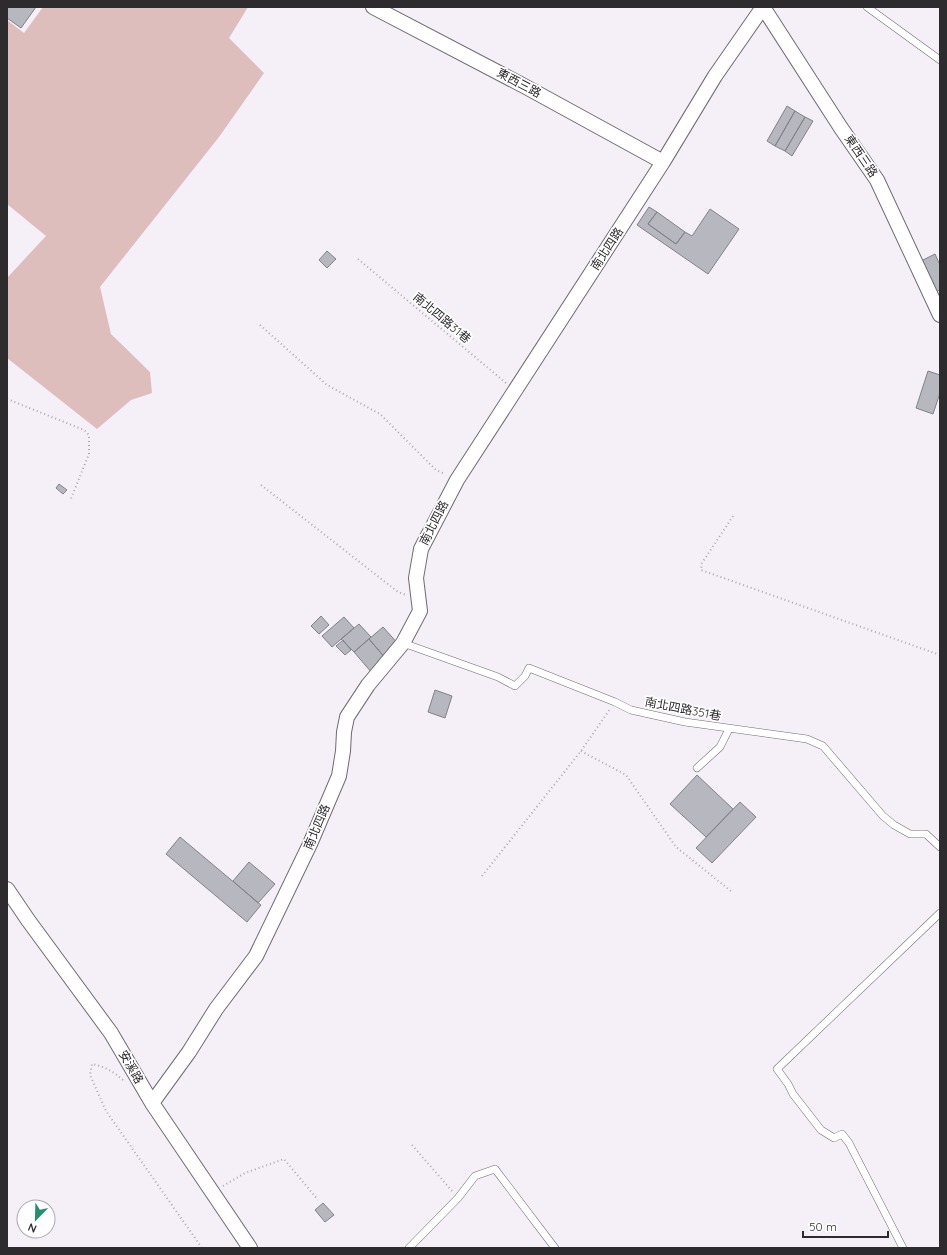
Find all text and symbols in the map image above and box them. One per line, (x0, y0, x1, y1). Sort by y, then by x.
street label: 東西三路 (495, 65, 544, 100)
street label: 東西三路 (842, 132, 881, 180)
street label: 南北四路 (587, 225, 626, 273)
street label: 南北四路31巷 (410, 289, 474, 346)
street label: 南北四路 (416, 498, 451, 548)
street label: 南北四路351巷 (644, 694, 722, 723)
street label: 南北四路 (300, 802, 333, 852)
street label: 安溪路 (116, 1047, 147, 1086)
north arrow (16, 1199, 56, 1239)
scale bar (803, 1213, 888, 1239)
text: 50 m (809, 1219, 837, 1234)
text: N (26, 1220, 39, 1236)

